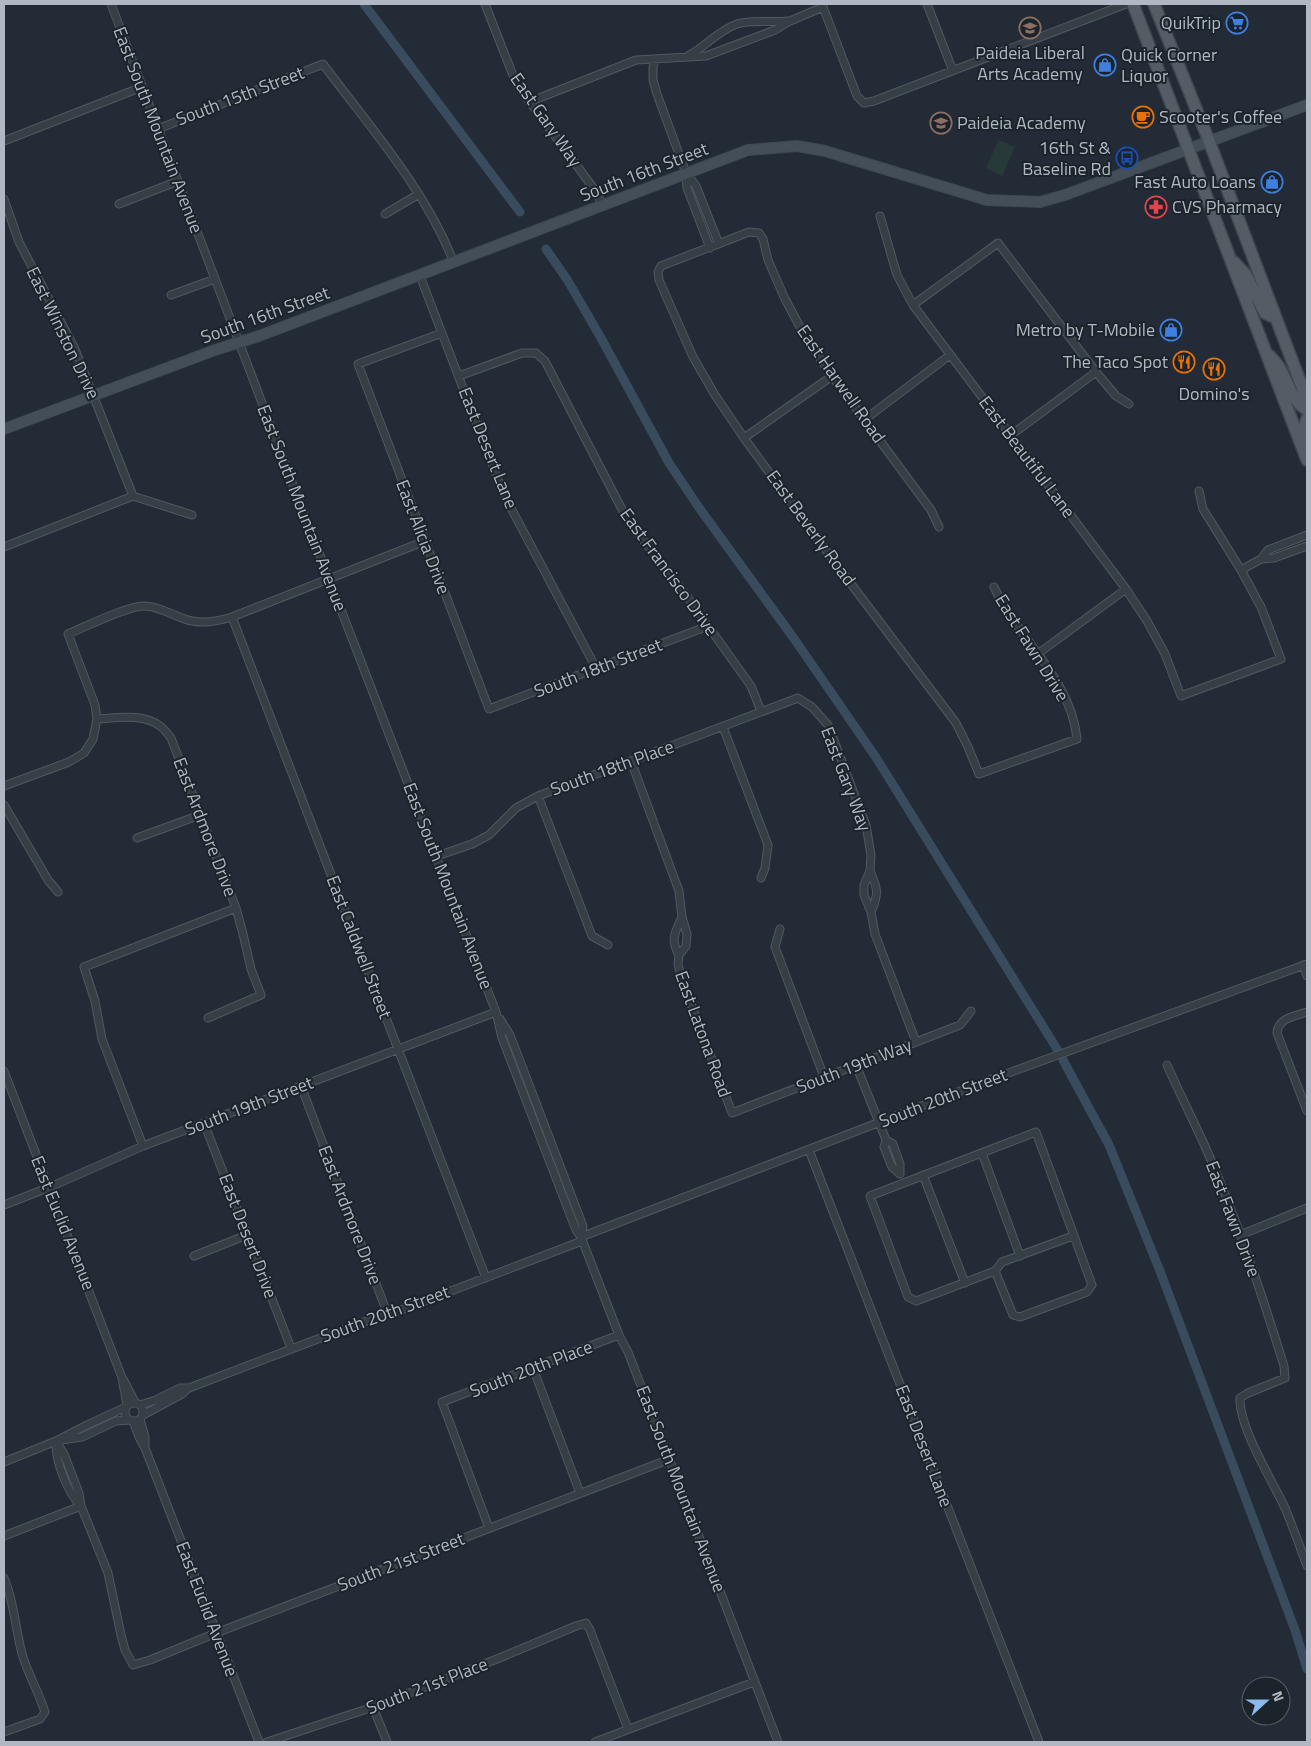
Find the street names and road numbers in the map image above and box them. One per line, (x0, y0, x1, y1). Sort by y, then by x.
street label: East South Mountain Avenue (107, 23, 210, 237)
street label: South 15th Street (172, 58, 308, 132)
street label: East Gary Way (504, 67, 589, 173)
street label: South 16th Street (576, 134, 712, 208)
street label: East Winston Drive (20, 262, 107, 404)
street label: South 16th Street (197, 278, 334, 350)
street label: East Harwell Road (790, 319, 892, 448)
street label: East Desert Lane (452, 383, 525, 513)
street label: East Beautiful Lane (972, 390, 1082, 523)
street label: East South Mountain Avenue (251, 401, 354, 615)
street label: East Beverly Road (760, 464, 863, 591)
street label: East Alicia Drive (389, 476, 458, 598)
street label: East Francisco Drive (614, 502, 725, 641)
street label: East Fawn Drive (989, 589, 1076, 707)
street label: South 18th Street (530, 630, 666, 704)
street label: East Gary Way (814, 723, 879, 835)
street label: South 18th Place (546, 733, 677, 802)
street label: East Ardmore Drive (167, 753, 244, 900)
street label: East South Mountain Avenue (397, 779, 500, 993)
street label: East Caldwell Street (320, 871, 399, 1023)
street label: East Latona Road (668, 967, 739, 1101)
street label: South 19th Way (792, 1031, 916, 1100)
street label: South 20th Street (875, 1060, 1011, 1134)
street label: South 19th Street (181, 1068, 317, 1142)
street label: East Ardmore Drive (312, 1141, 389, 1288)
street label: East Euclid Avenue (24, 1152, 103, 1294)
street label: East Fawn Drive (1199, 1157, 1268, 1281)
street label: East Desert Drive (212, 1170, 285, 1302)
street label: South 20th Street (317, 1277, 454, 1349)
street label: South 20th Place (466, 1333, 596, 1404)
street label: East Desert Lane (889, 1381, 960, 1511)
street label: East South Mountain Avenue (630, 1382, 733, 1596)
street label: South 21st Street (333, 1525, 469, 1598)
street label: East Euclid Avenue (169, 1537, 246, 1680)
street label: South 21st Place (362, 1650, 492, 1721)

